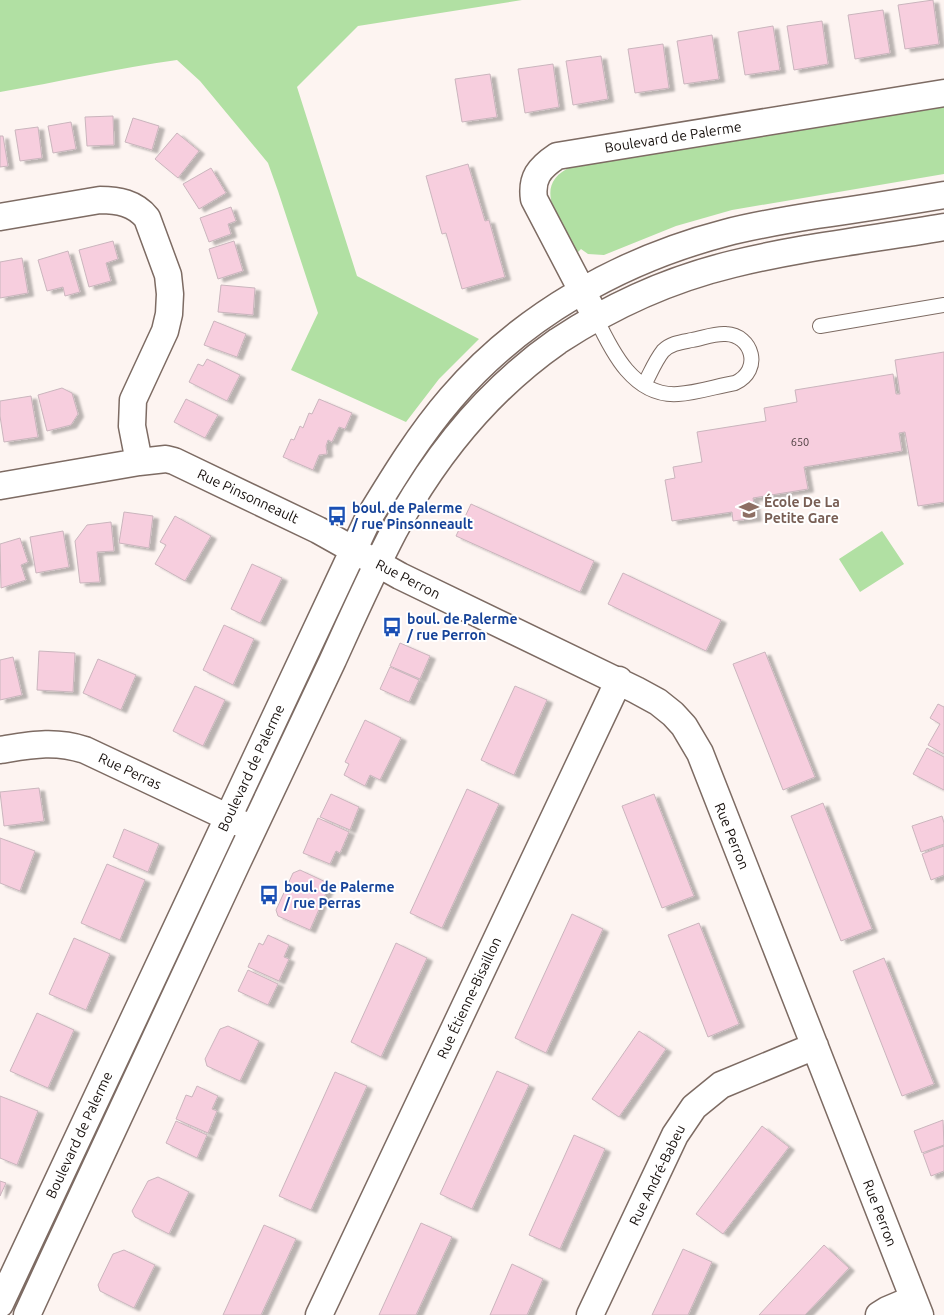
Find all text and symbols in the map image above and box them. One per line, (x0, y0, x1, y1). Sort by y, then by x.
street label: Boulevard de Palerme (603, 118, 743, 156)
house number: 650 (791, 436, 809, 448)
street label: Rue Pinsonneault (195, 466, 302, 527)
place label: École De La Petite Gare (764, 493, 840, 526)
school or university icon: École De La Petite Gare (738, 499, 760, 521)
place label: boul. de Palerme / rue Pinsonneault (351, 500, 473, 532)
bus stop icon: boul. de Palerme / rue Pinsonneault (326, 505, 348, 527)
street label: Rue Perron (373, 556, 443, 602)
place label: boul. de Palerme / rue Perron (406, 611, 517, 643)
bus stop icon: boul. de Palerme / rue Perron (381, 616, 403, 638)
street label: Boulevard de Palerme (215, 702, 287, 834)
street label: Rue Perras (96, 750, 164, 792)
street label: Rue Perron (711, 800, 753, 872)
place label: boul. de Palerme / rue Perras (283, 879, 394, 911)
bus stop icon: boul. de Palerme / rue Perras (258, 884, 280, 906)
street label: Rue Étienne-Bisaillon (433, 934, 504, 1061)
street label: Boulevard de Palerme (43, 1069, 115, 1201)
street label: Rue André-Babeu (626, 1122, 688, 1228)
street label: Rue Perron (860, 1177, 900, 1249)

